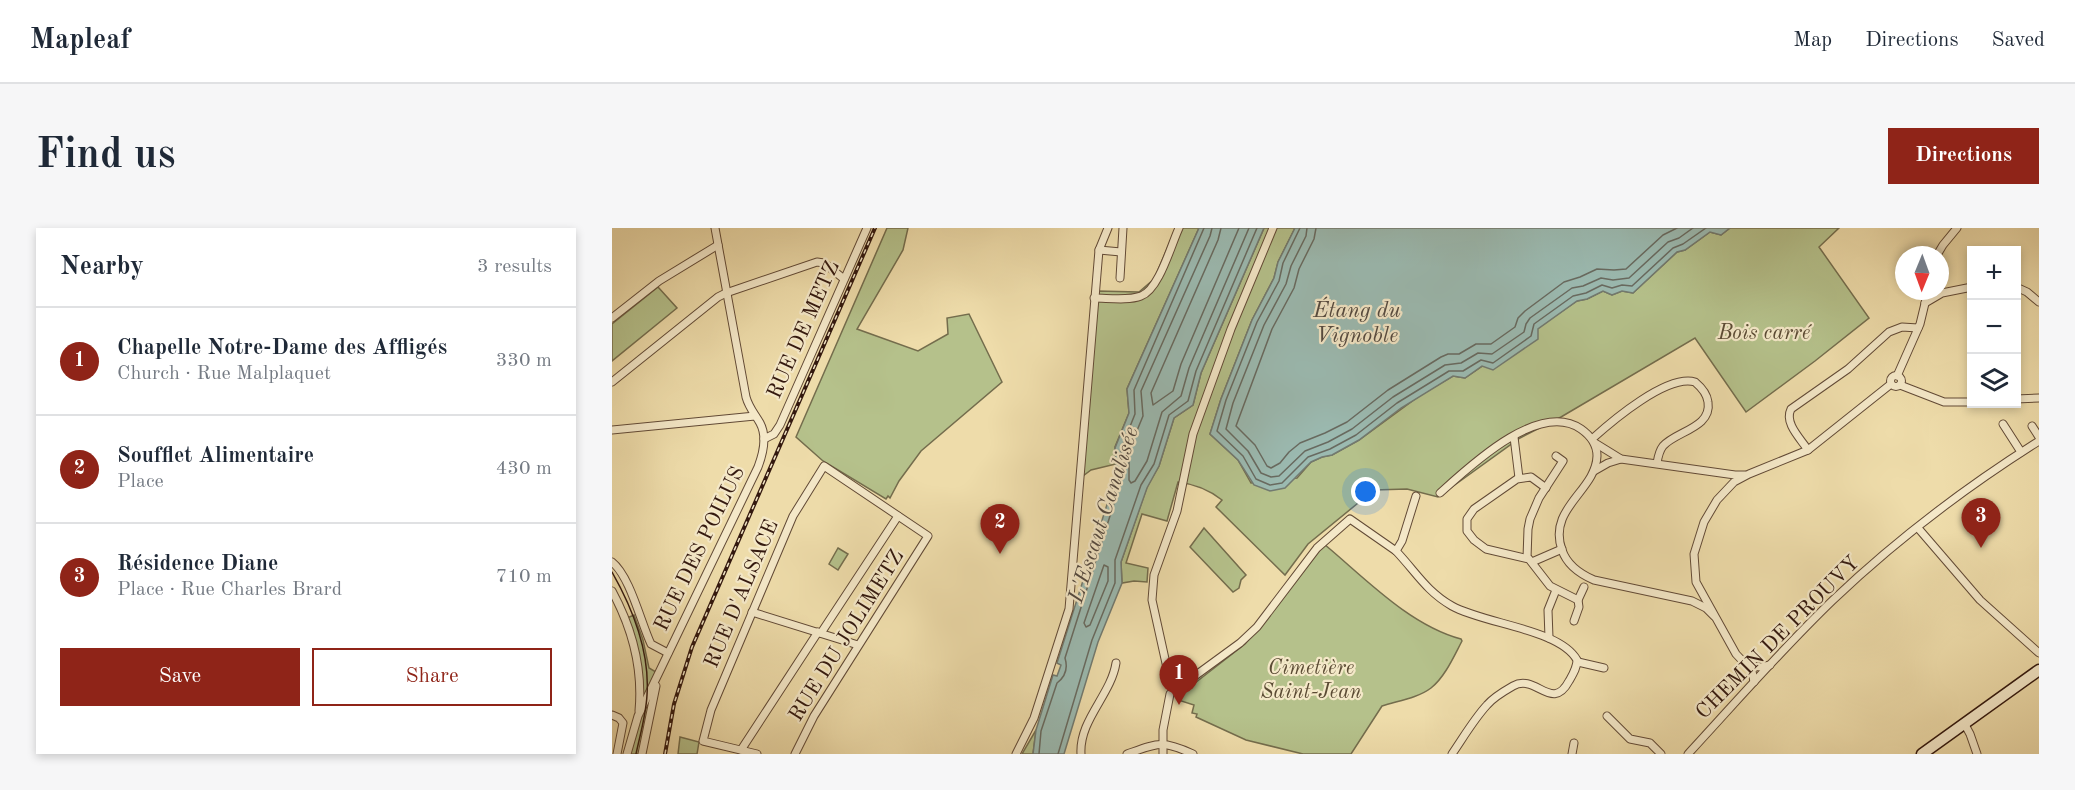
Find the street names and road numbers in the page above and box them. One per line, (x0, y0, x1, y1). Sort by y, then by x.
street label: RUE DE METZ (764, 258, 844, 402)
street label: RUE DES POILUS (651, 463, 749, 635)
street label: RUE D'ALSACE (701, 517, 783, 671)
street label: RUE DU JOLIMETZ (786, 547, 908, 725)
street label: CHEMIN DE PROUVY (1692, 552, 1864, 724)

